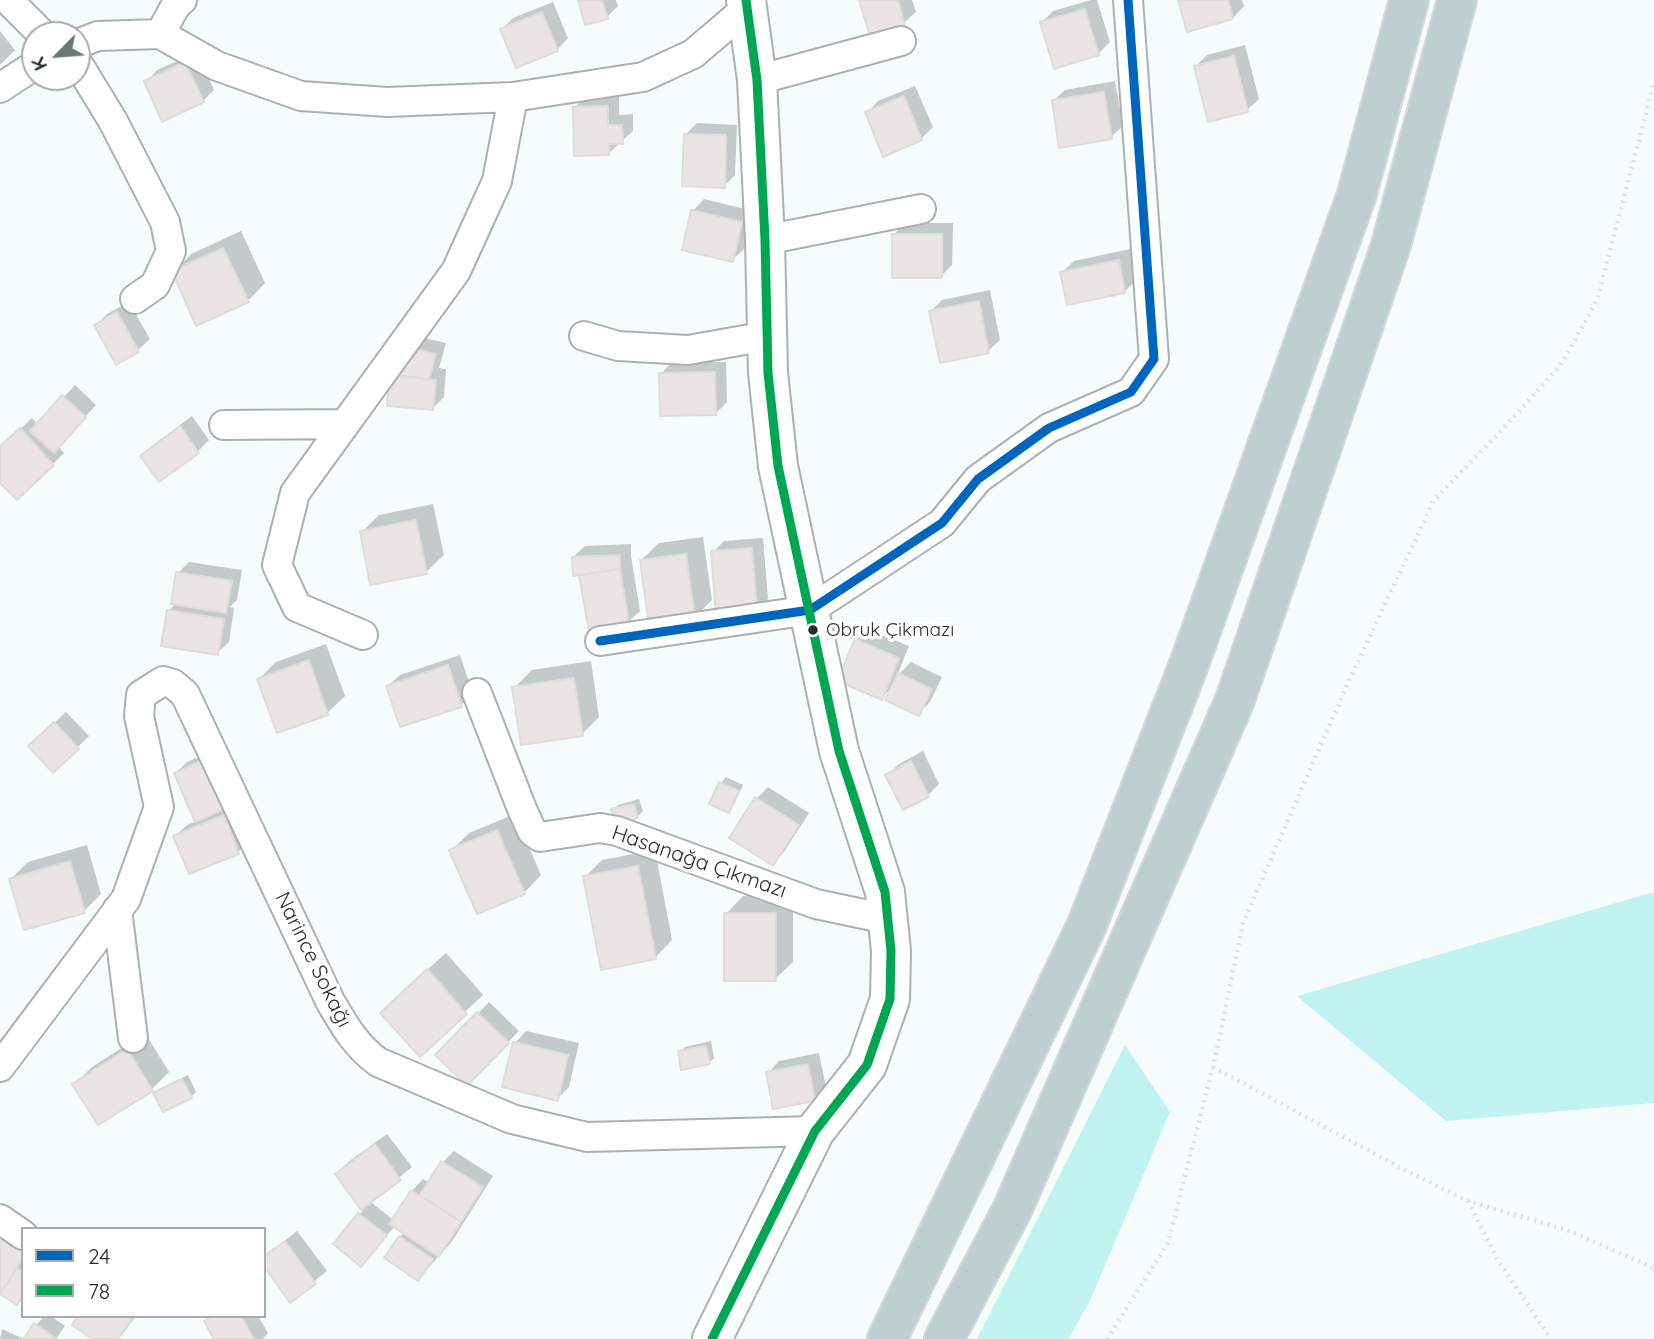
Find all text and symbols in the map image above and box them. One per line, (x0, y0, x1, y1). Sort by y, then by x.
north arrow (21, 21, 91, 91)
text: K (25, 53, 52, 75)
place label: Obruk Çikmazı (826, 619, 954, 641)
marker: Obruk Çikmazı (806, 623, 820, 637)
street label: Hasanağa Çıkmazı (608, 820, 790, 904)
street label: Narince Sokağı (269, 888, 357, 1032)
legend (21, 1227, 266, 1318)
text: 24 (88, 1243, 110, 1269)
text: 78 (88, 1278, 110, 1304)

